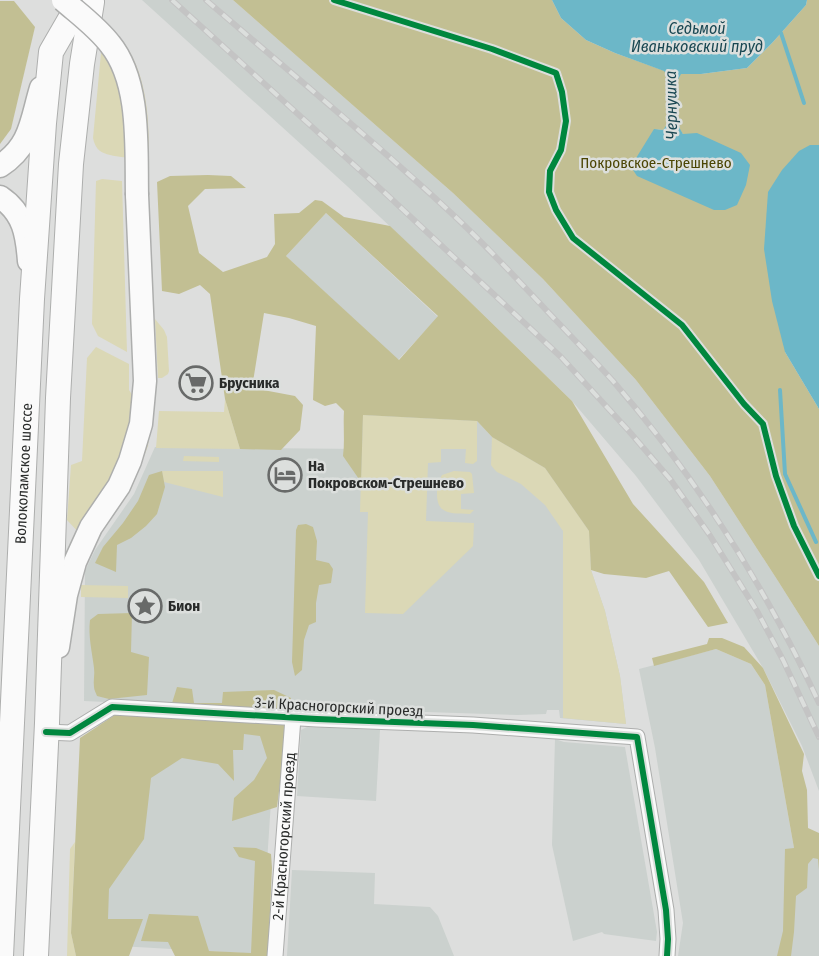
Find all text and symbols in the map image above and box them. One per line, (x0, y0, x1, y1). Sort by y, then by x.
water label: Седьмой Иваньковский пруд (631, 19, 763, 56)
water label: Чернушка (661, 71, 681, 139)
park label: Покровское-Стрешнево (580, 154, 732, 172)
supermarket icon: Брусника (178, 365, 214, 401)
place label: Брусника (219, 374, 280, 392)
street label: Волоколамское шоссе (11, 403, 36, 544)
hotel icon: На Покровском-Стрешнево (267, 457, 303, 493)
place label: На Покровском-Стрешнево (308, 457, 464, 492)
place icon: Бион (127, 588, 163, 624)
place label: Бион (168, 597, 200, 615)
street label: 3-й Красногорский проезд (254, 694, 424, 720)
street label: 2-й Красногорский проезд (269, 752, 299, 921)

